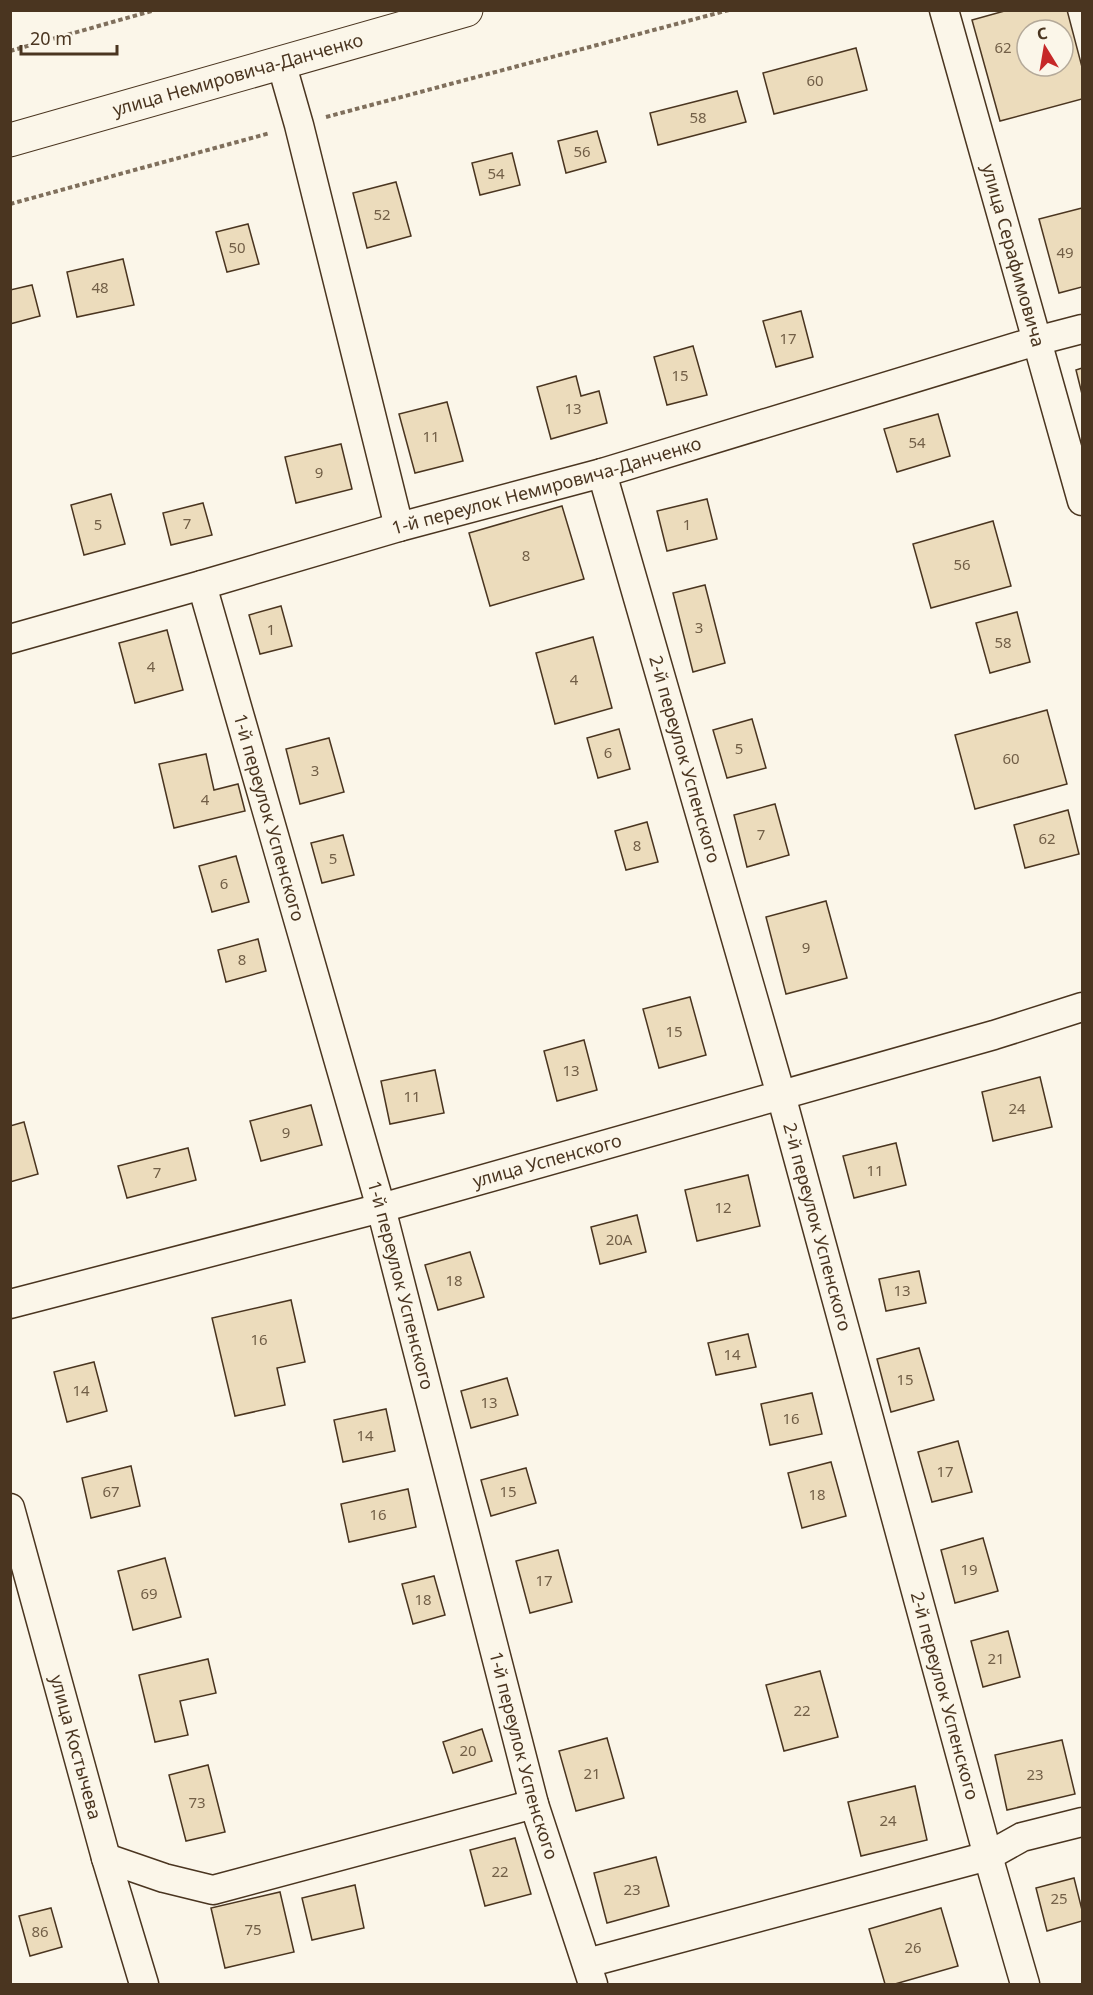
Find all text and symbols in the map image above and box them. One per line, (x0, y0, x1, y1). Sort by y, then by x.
scale bar (21, 18, 117, 56)
north arrow (1015, 18, 1075, 78)
text: С (1035, 21, 1049, 45)
text: 20 m (30, 26, 72, 50)
street label: улица Немировича-Данченко (110, 27, 366, 121)
house number: 62 (994, 37, 1012, 57)
house number: 60 (806, 70, 824, 90)
house number: 58 (689, 107, 707, 127)
house number: 56 (573, 141, 591, 161)
street label: улица Серафимовича (977, 161, 1051, 350)
house number: 54 (487, 163, 505, 183)
house number: 52 (373, 204, 391, 224)
house number: 50 (228, 237, 246, 257)
house number: 49 (1056, 242, 1074, 262)
house number: 48 (91, 277, 109, 297)
house number: 17 (779, 328, 797, 348)
house number: 15 (671, 365, 689, 385)
house number: 13 (564, 398, 582, 418)
house number: 11 (422, 426, 440, 446)
street label: 1-й переулок Немировича-Данченко (390, 430, 704, 540)
house number: 54 (908, 432, 926, 452)
house number: 9 (315, 462, 323, 482)
house number: 7 (183, 513, 191, 533)
house number: 5 (94, 514, 102, 534)
house number: 1 (683, 516, 691, 534)
house number: 8 (522, 545, 530, 565)
house number: 56 (953, 554, 971, 574)
house number: 3 (695, 617, 703, 637)
house number: 1 (267, 619, 275, 639)
house number: 58 (994, 632, 1012, 652)
street label: 2-й переулок Успенского (644, 652, 727, 866)
house number: 4 (147, 656, 156, 676)
house number: 4 (570, 669, 579, 689)
street label: 1-й переулок Успенского (229, 711, 311, 924)
house number: 5 (735, 738, 743, 758)
house number: 6 (604, 742, 612, 762)
house number: 60 (1002, 748, 1020, 768)
house number: 3 (311, 760, 319, 780)
house number: 4 (201, 789, 210, 809)
house number: 7 (757, 824, 765, 844)
house number: 62 (1038, 828, 1056, 848)
house number: 8 (633, 835, 641, 855)
house number: 5 (329, 848, 337, 868)
house number: 6 (220, 873, 228, 893)
house number: 9 (802, 937, 810, 957)
house number: 8 (238, 949, 246, 969)
house number: 15 (665, 1021, 683, 1041)
house number: 13 (562, 1060, 580, 1080)
house number: 11 (403, 1086, 421, 1106)
house number: 24 (1008, 1098, 1026, 1118)
street label: 2-й переулок Успенского (778, 1120, 858, 1334)
house number: 9 (282, 1122, 290, 1142)
street label: улица Успенского (470, 1128, 624, 1193)
house number: 11 (866, 1160, 884, 1180)
house number: 7 (153, 1162, 161, 1182)
street label: 1-й переулок Успенского (363, 1178, 440, 1392)
house number: 12 (714, 1197, 732, 1217)
house number: 20А (606, 1229, 633, 1249)
house number: 18 (445, 1270, 463, 1290)
house number: 13 (893, 1280, 911, 1300)
house number: 16 (250, 1329, 268, 1349)
house number: 14 (723, 1344, 741, 1364)
house number: 15 (896, 1369, 914, 1389)
house number: 14 (72, 1380, 90, 1400)
house number: 13 (480, 1392, 498, 1412)
house number: 16 (782, 1408, 800, 1428)
house number: 14 (356, 1425, 374, 1445)
house number: 17 (936, 1461, 954, 1481)
house number: 67 (102, 1481, 120, 1501)
house number: 15 (499, 1481, 517, 1501)
house number: 18 (808, 1484, 826, 1504)
house number: 16 (369, 1504, 387, 1524)
house number: 19 (960, 1559, 978, 1579)
house number: 17 (535, 1570, 553, 1590)
house number: 69 (140, 1583, 158, 1603)
house number: 18 (414, 1589, 432, 1609)
street label: 2-й переулок Успенского (906, 1589, 985, 1803)
house number: 21 (987, 1648, 1005, 1668)
street label: 1-й переулок Успенского (484, 1649, 564, 1862)
street label: улица Костычева (45, 1672, 108, 1822)
house number: 22 (793, 1700, 811, 1720)
house number: 20 (459, 1740, 477, 1760)
house number: 21 (583, 1763, 601, 1783)
house number: 23 (1026, 1764, 1044, 1784)
house number: 73 (188, 1792, 206, 1812)
house number: 24 (879, 1810, 897, 1830)
house number: 22 (491, 1861, 509, 1881)
house number: 23 (623, 1879, 641, 1899)
house number: 25 (1050, 1888, 1068, 1908)
house number: 75 (244, 1919, 262, 1939)
house number: 86 (31, 1921, 49, 1941)
house number: 26 (904, 1937, 922, 1957)

